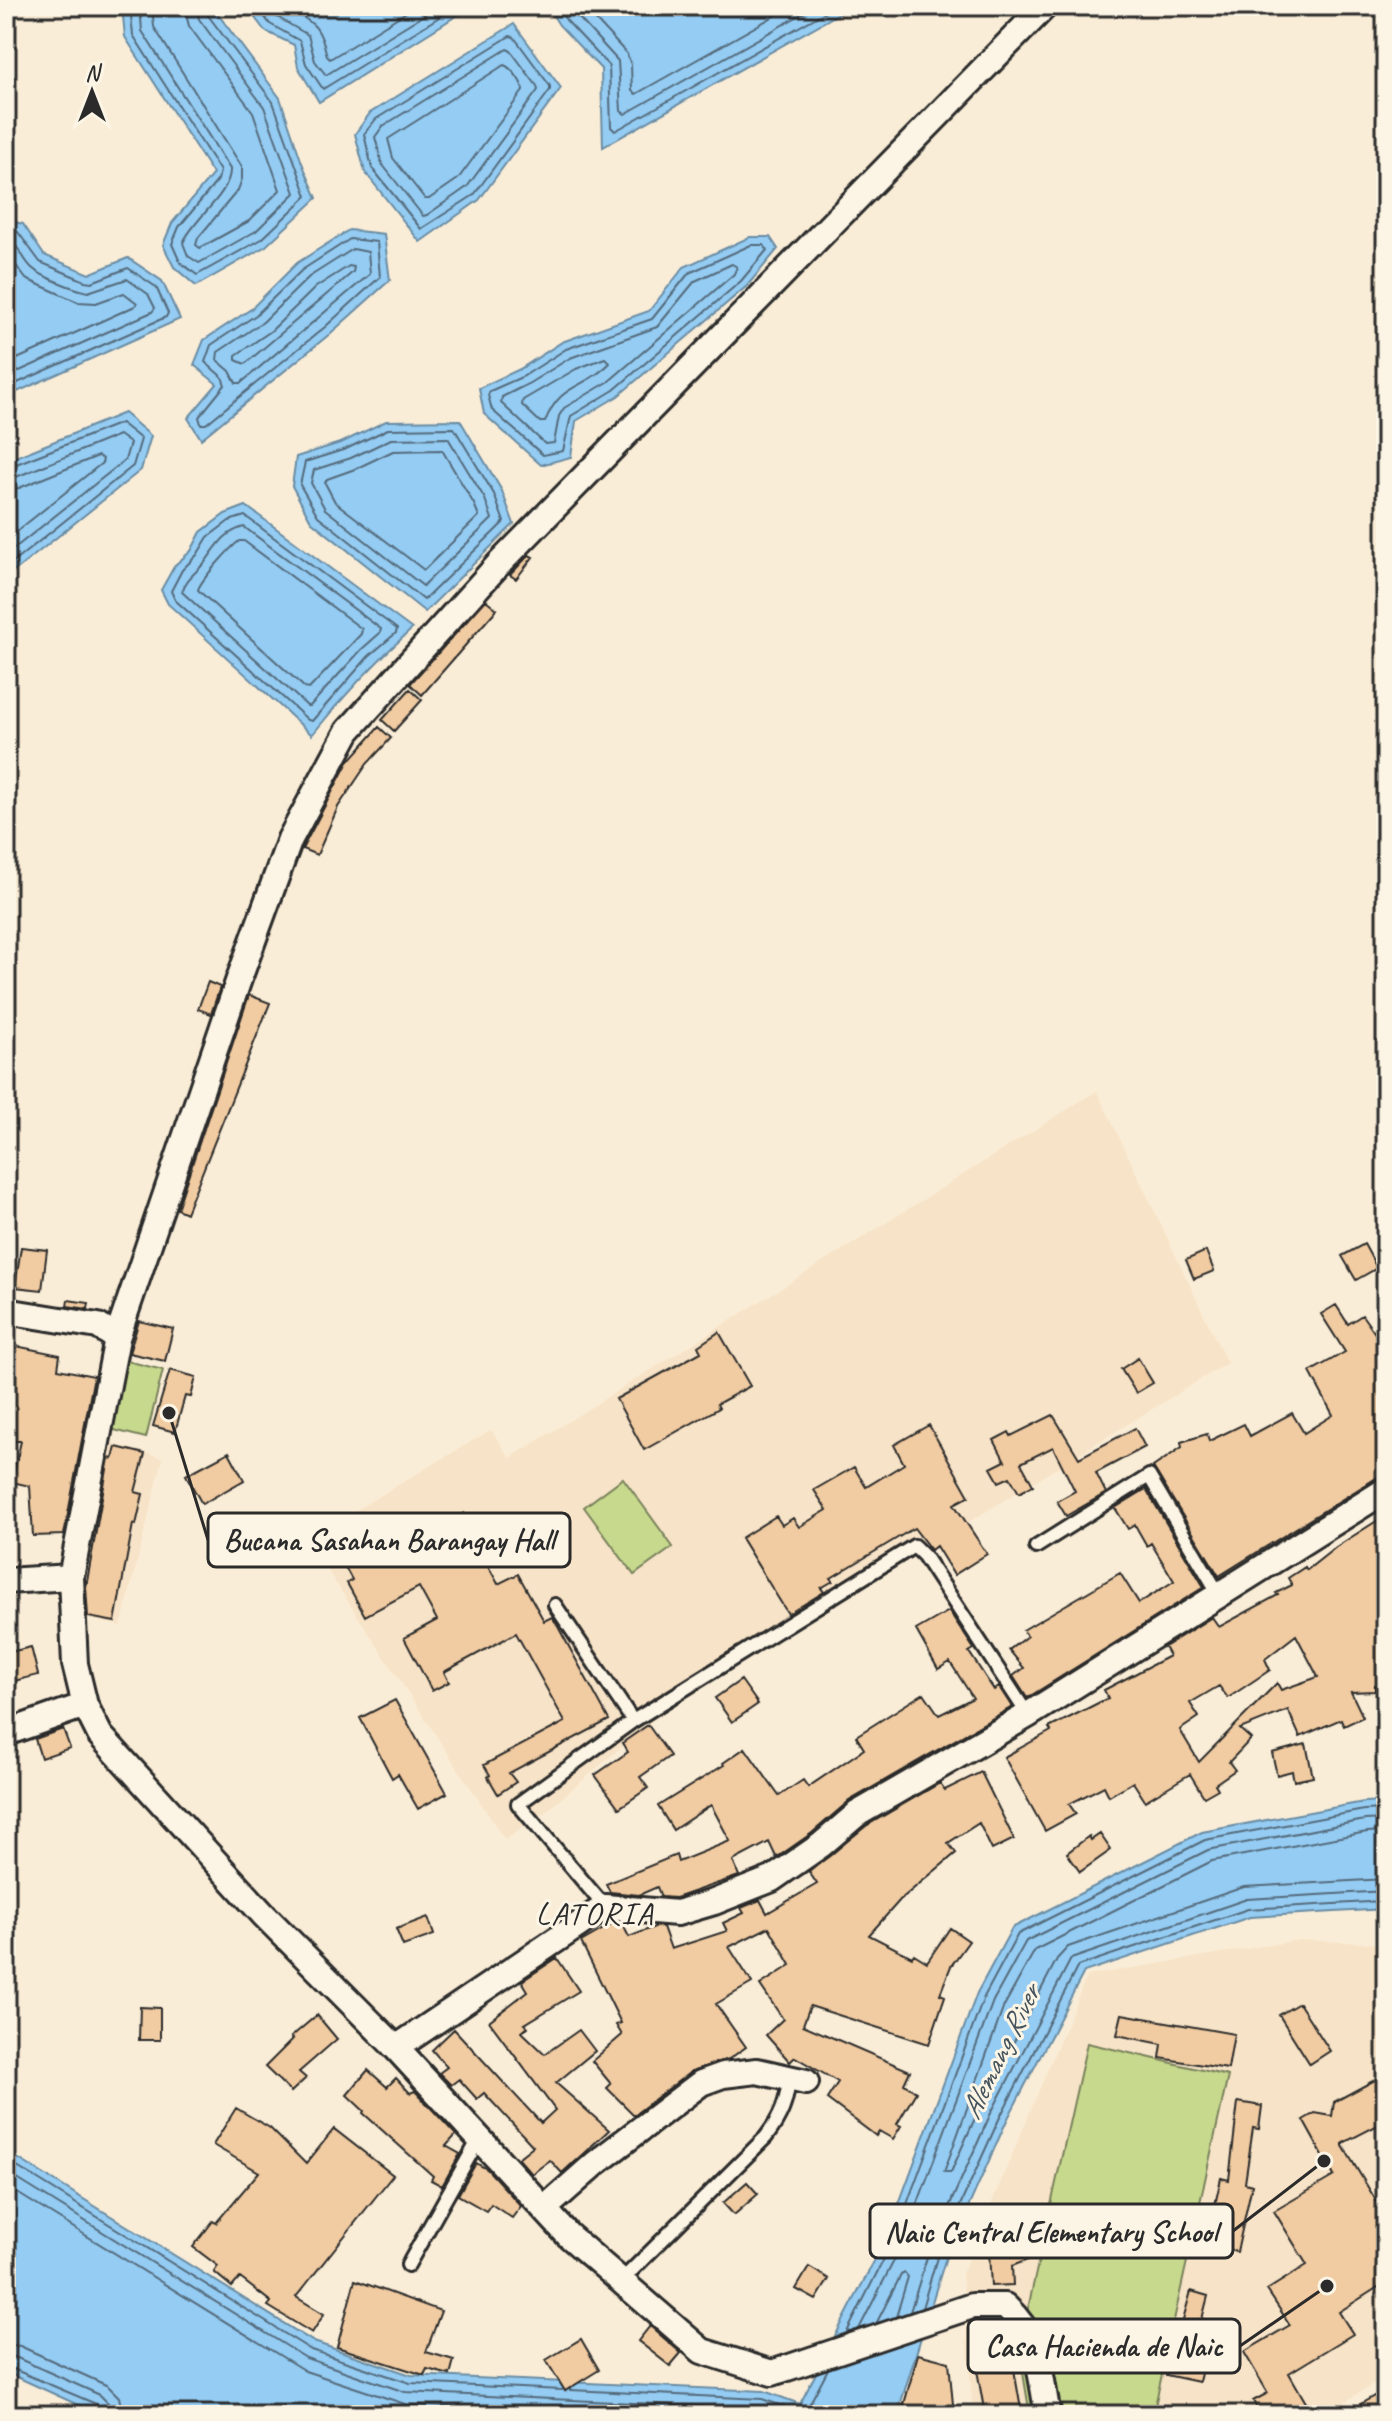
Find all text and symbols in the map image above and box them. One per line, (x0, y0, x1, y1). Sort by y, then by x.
north arrow (52, 52, 132, 132)
text: N (85, 59, 102, 87)
callout: Bucana Sasahan Barangay Hall (208, 1513, 570, 1567)
text: Bucana Sasahan Barangay Hall (224, 1521, 560, 1559)
district label: LATORIA (536, 1893, 654, 1934)
water label: Alemang River (951, 1974, 1051, 2125)
callout: Naic Central Elementary School (870, 2204, 1233, 2258)
text: Naic Central Elementary School (885, 2213, 1223, 2252)
callout: Casa Hacienda de Naic (968, 2319, 1240, 2373)
text: Casa Hacienda de Naic (985, 2327, 1224, 2365)

